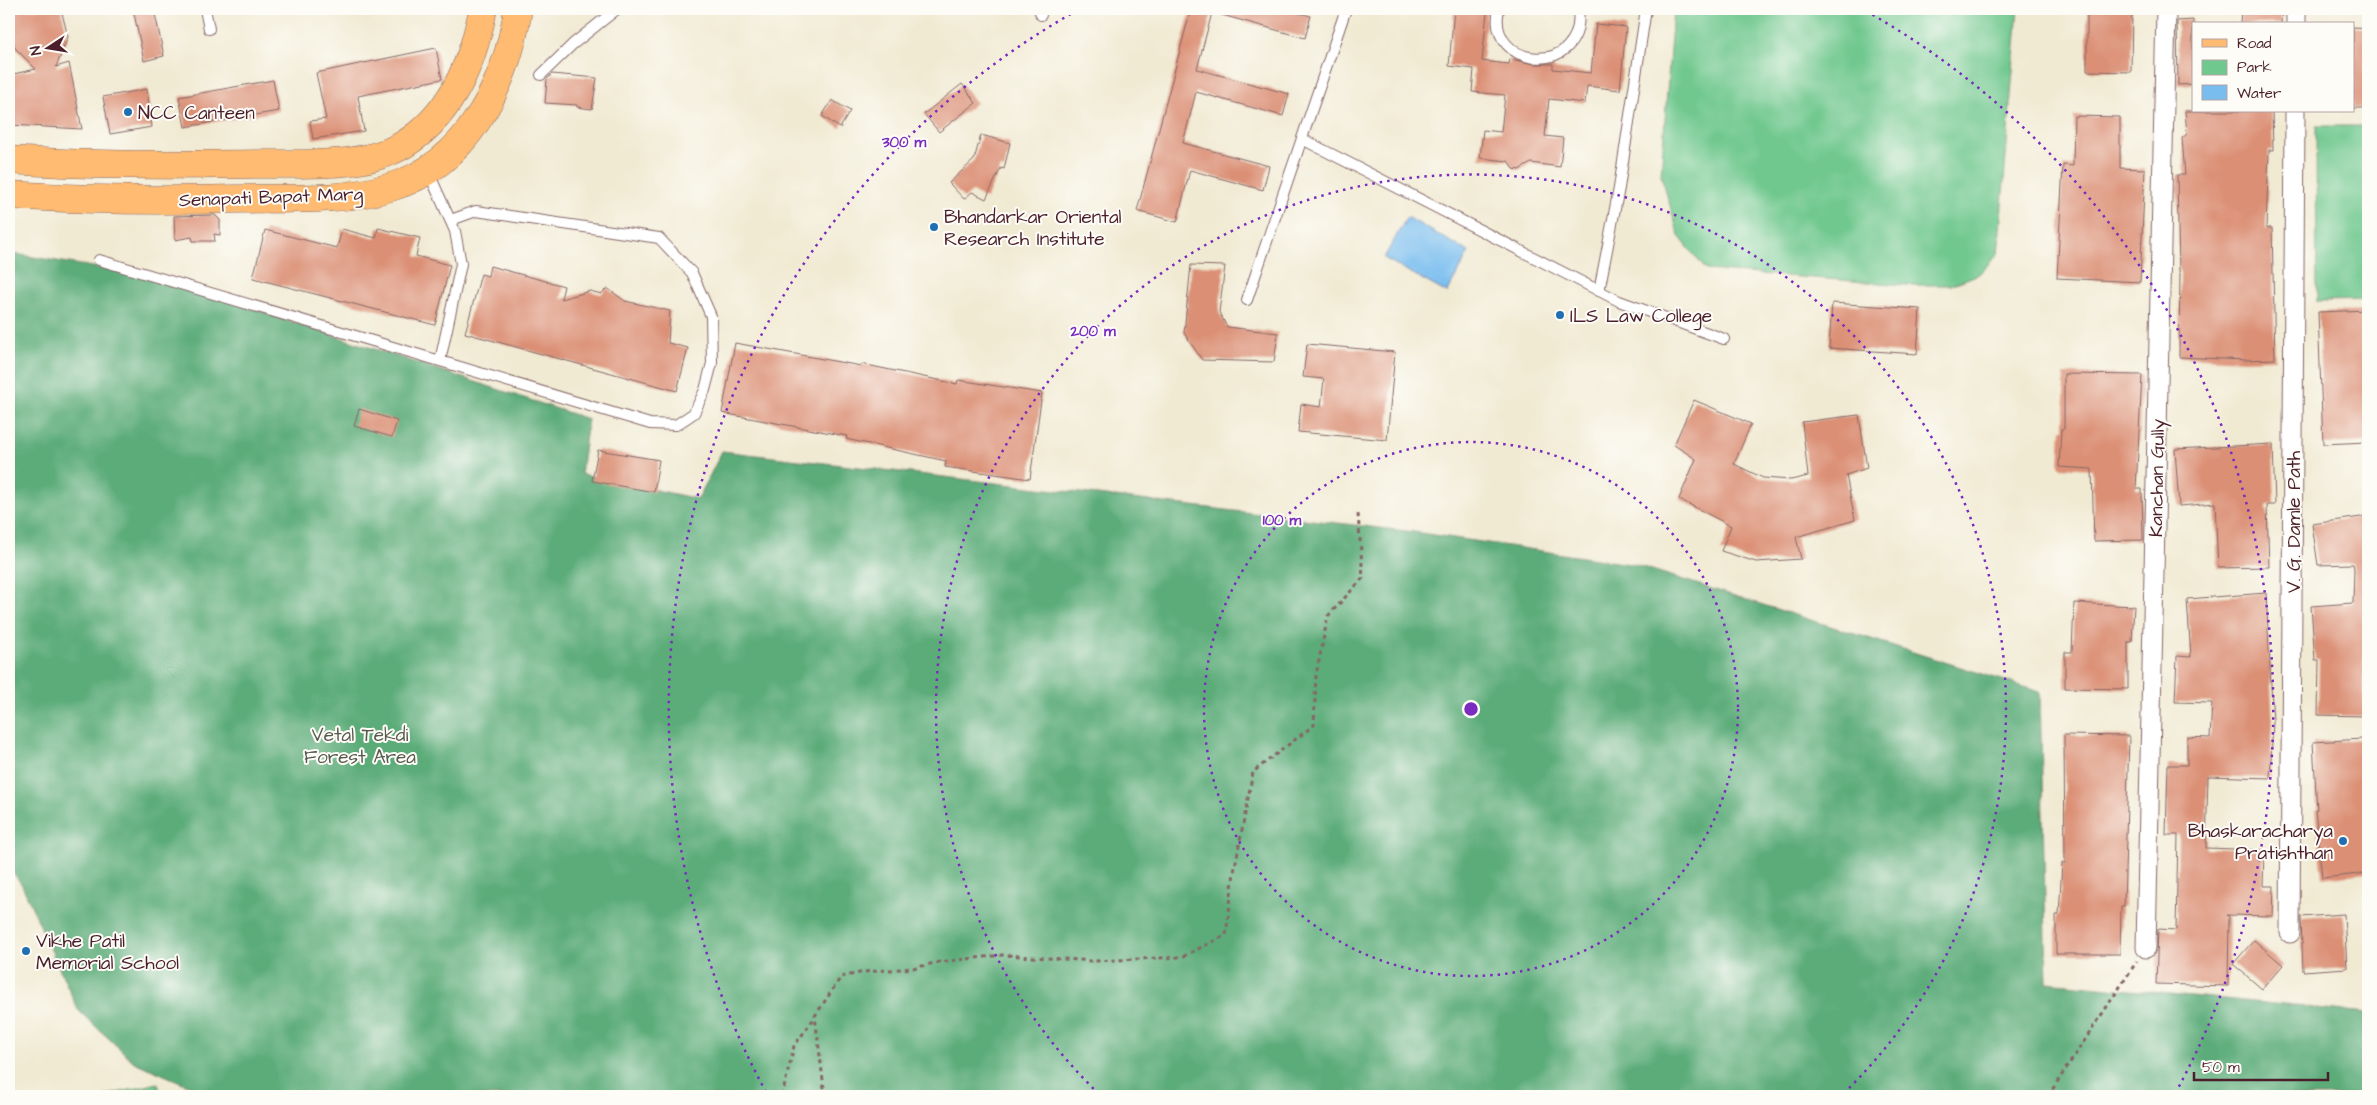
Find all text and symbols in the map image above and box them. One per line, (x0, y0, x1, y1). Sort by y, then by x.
north arrow (22, 22, 72, 72)
legend (2192, 22, 2354, 112)
text: Road (2237, 33, 2272, 54)
text: N (26, 44, 47, 57)
text: Park (2237, 57, 2272, 78)
text: Water (2237, 83, 2281, 104)
place label: NCC Canteen (138, 100, 255, 127)
marker: NCC Canteen (122, 106, 134, 118)
text: 300 m (881, 132, 926, 153)
street label: Senapati Bapat Marg (178, 181, 364, 215)
place label: Bhandarkar Oriental Research Institute (944, 204, 1122, 253)
marker: Bhandarkar Oriental Research Institute (928, 221, 940, 233)
place label: ILS Law College (1570, 303, 1712, 331)
marker: ILS Law College (1554, 309, 1566, 321)
text: 200 m (1069, 321, 1116, 342)
street label: Kanchan Gully (2143, 418, 2173, 537)
street label: V. G. Damle Path (2281, 450, 2308, 593)
text: 100 m (1263, 510, 1302, 531)
centre of rings (1462, 700, 1480, 718)
park label: Vetal Tekdi Forest Area (304, 722, 416, 771)
place label: Bhaskaracharya Pratishthan (2188, 818, 2333, 867)
marker: Bhaskaracharya Pratishthan (2337, 835, 2349, 847)
place label: Vikhe Patil Memorial School (36, 928, 179, 977)
marker: Vikhe Patil Memorial School (20, 945, 32, 957)
scale bar (2194, 1050, 2328, 1082)
text: 50 m (2202, 1057, 2240, 1078)

